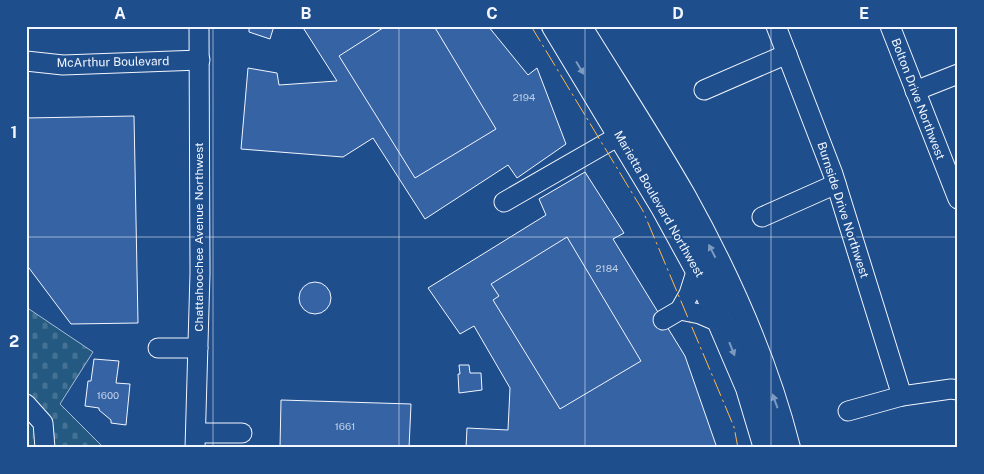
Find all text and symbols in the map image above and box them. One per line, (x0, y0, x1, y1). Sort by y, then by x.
text: A (114, 4, 126, 23)
text: B (301, 4, 312, 23)
text: C (486, 4, 498, 23)
text: D (672, 4, 684, 23)
text: E (859, 4, 869, 23)
street label: Bolton Drive Northwest (888, 36, 948, 162)
street label: McArthur Boulevard (57, 54, 169, 70)
one-way arrow (575, 61, 584, 74)
house number: 2194 (513, 91, 535, 103)
text: 1 (11, 123, 17, 142)
street label: Marietta Boulevard Northwest (611, 128, 707, 280)
street label: Burnside Drive Northwest (814, 140, 872, 280)
street label: Chattahoochee Avenue Northwest (192, 142, 206, 332)
one-way arrow (708, 244, 716, 259)
house number: 2184 (596, 262, 618, 274)
text: 2 (9, 332, 19, 351)
one-way arrow (728, 342, 736, 357)
house number: 1600 (97, 389, 119, 401)
one-way arrow (771, 393, 779, 408)
house number: 1661 (335, 420, 355, 432)

